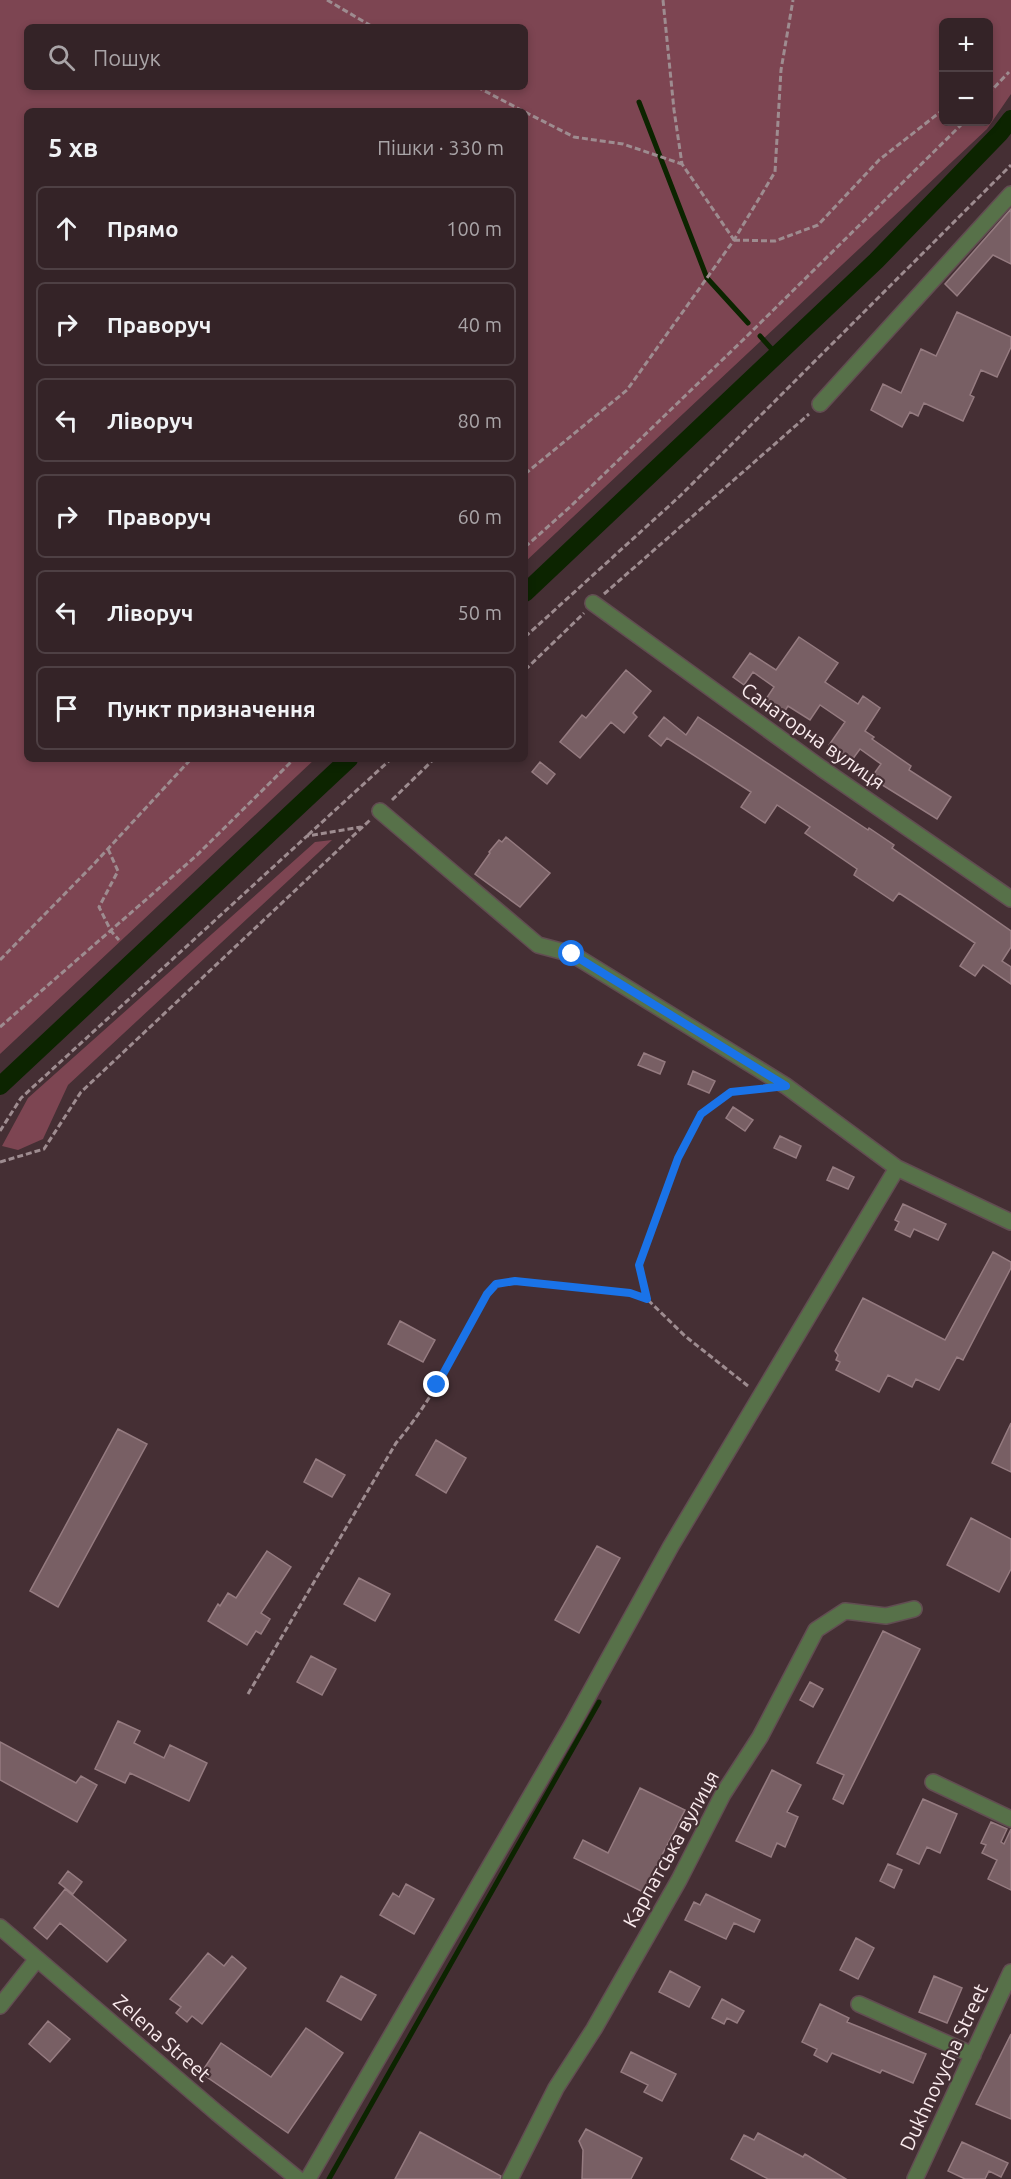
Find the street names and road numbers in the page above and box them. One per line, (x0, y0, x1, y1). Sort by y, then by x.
street label: Санаторна вулиця (737, 678, 889, 794)
street label: Карпатська вулиця (618, 1766, 723, 1931)
street label: Dukhnovycha Street (895, 1980, 992, 2154)
street label: Zelena Street (109, 1989, 216, 2086)

